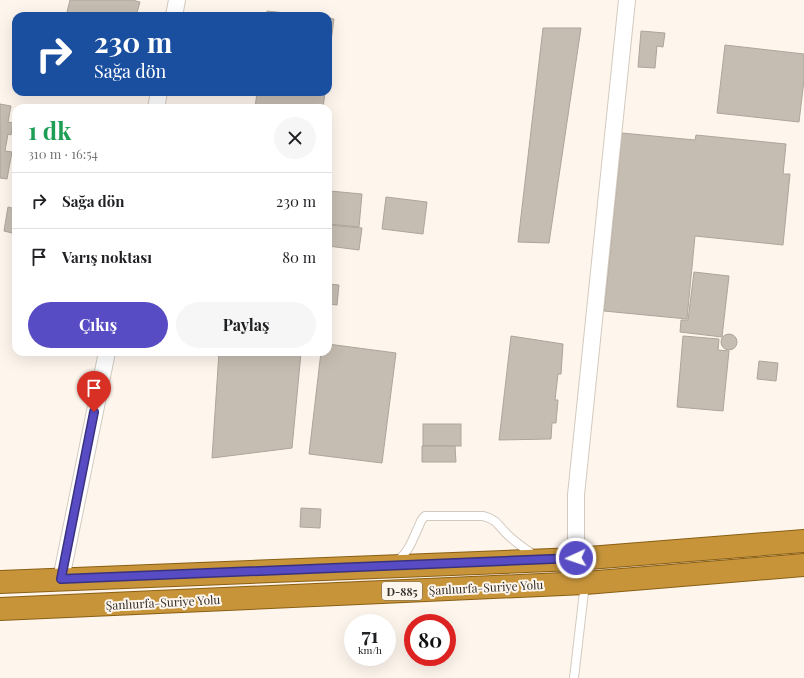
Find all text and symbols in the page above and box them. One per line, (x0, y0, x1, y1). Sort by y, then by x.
text: 230 m (94, 23, 172, 60)
icon: right (28, 28, 80, 80)
text: Sağa dön (94, 59, 166, 83)
text: 1 dk (28, 114, 71, 146)
button: close (274, 117, 316, 159)
text: 310 m · 16:54 (28, 145, 98, 162)
icon: right (28, 190, 50, 212)
text: Sağa dön (62, 191, 125, 211)
text: 230 m (276, 191, 316, 211)
icon: arrive (28, 246, 50, 268)
text: Varış noktası (62, 247, 152, 267)
text: 80 m (282, 247, 316, 267)
button: Çıkış (28, 302, 168, 348)
button: Paylaş (176, 302, 316, 348)
pin (77, 371, 111, 412)
icon: arrive (83, 377, 105, 399)
position arrow (555, 537, 597, 579)
street label: Şanlıurfa-Suriye Yolu (428, 576, 544, 598)
road number: D-885 (382, 582, 422, 600)
street label: Şanlıurfa-Suriye Yolu (105, 591, 221, 613)
speed limit sign: 80 (404, 614, 456, 666)
text: 71 (362, 621, 378, 648)
text: km/h (358, 643, 382, 657)

